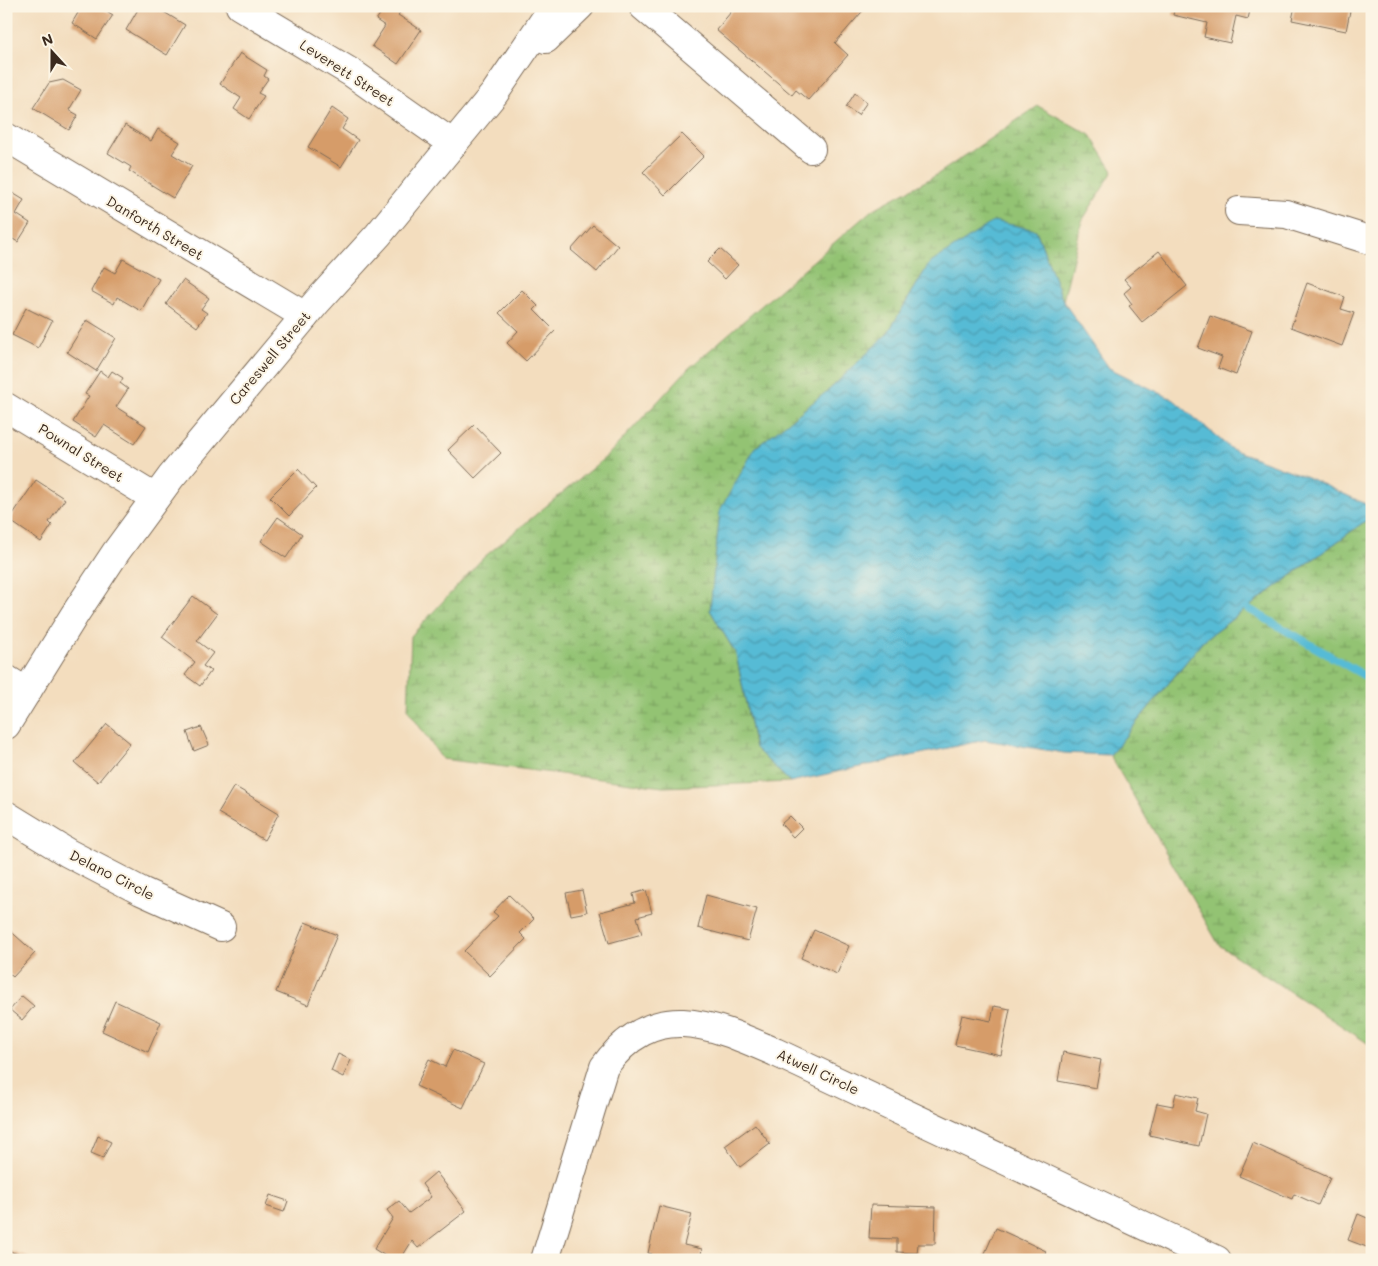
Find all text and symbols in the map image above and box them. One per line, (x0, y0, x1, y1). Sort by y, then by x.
north arrow (28, 28, 78, 78)
text: N (39, 29, 56, 50)
street label: Leverett Street (296, 35, 398, 110)
street label: Danforth Street (103, 191, 207, 264)
street label: Careswell Street (225, 307, 314, 409)
street label: Pownal Street (35, 419, 127, 486)
street label: Delano Circle (67, 845, 158, 904)
street label: Atwell Circle (774, 1044, 862, 1099)

